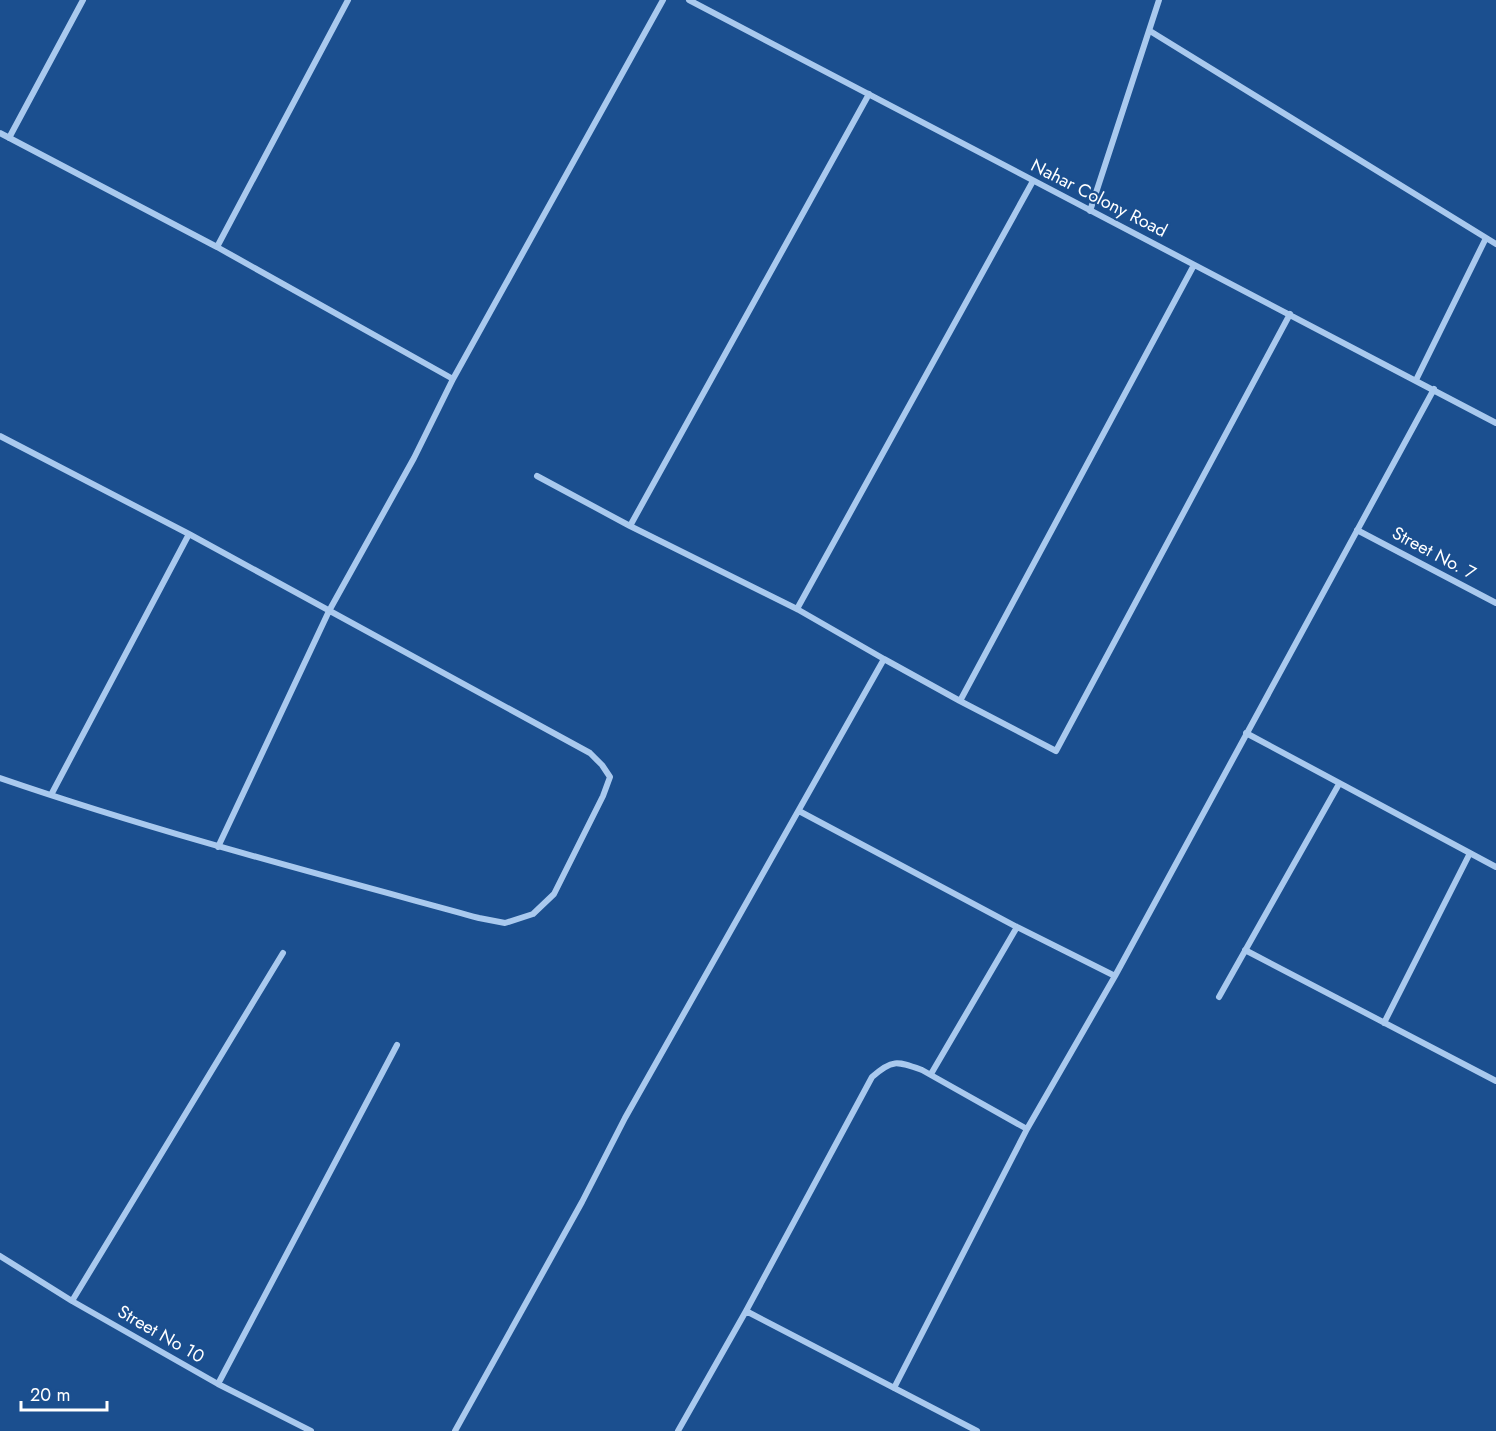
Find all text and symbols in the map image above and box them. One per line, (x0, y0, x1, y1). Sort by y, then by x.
street label: Nahar Colony Road (1026, 152, 1172, 244)
street label: Street No. 7 (1388, 520, 1481, 586)
street label: Street No 10 (113, 1299, 209, 1369)
scale bar (21, 1374, 106, 1412)
text: 20 m (30, 1382, 70, 1408)

